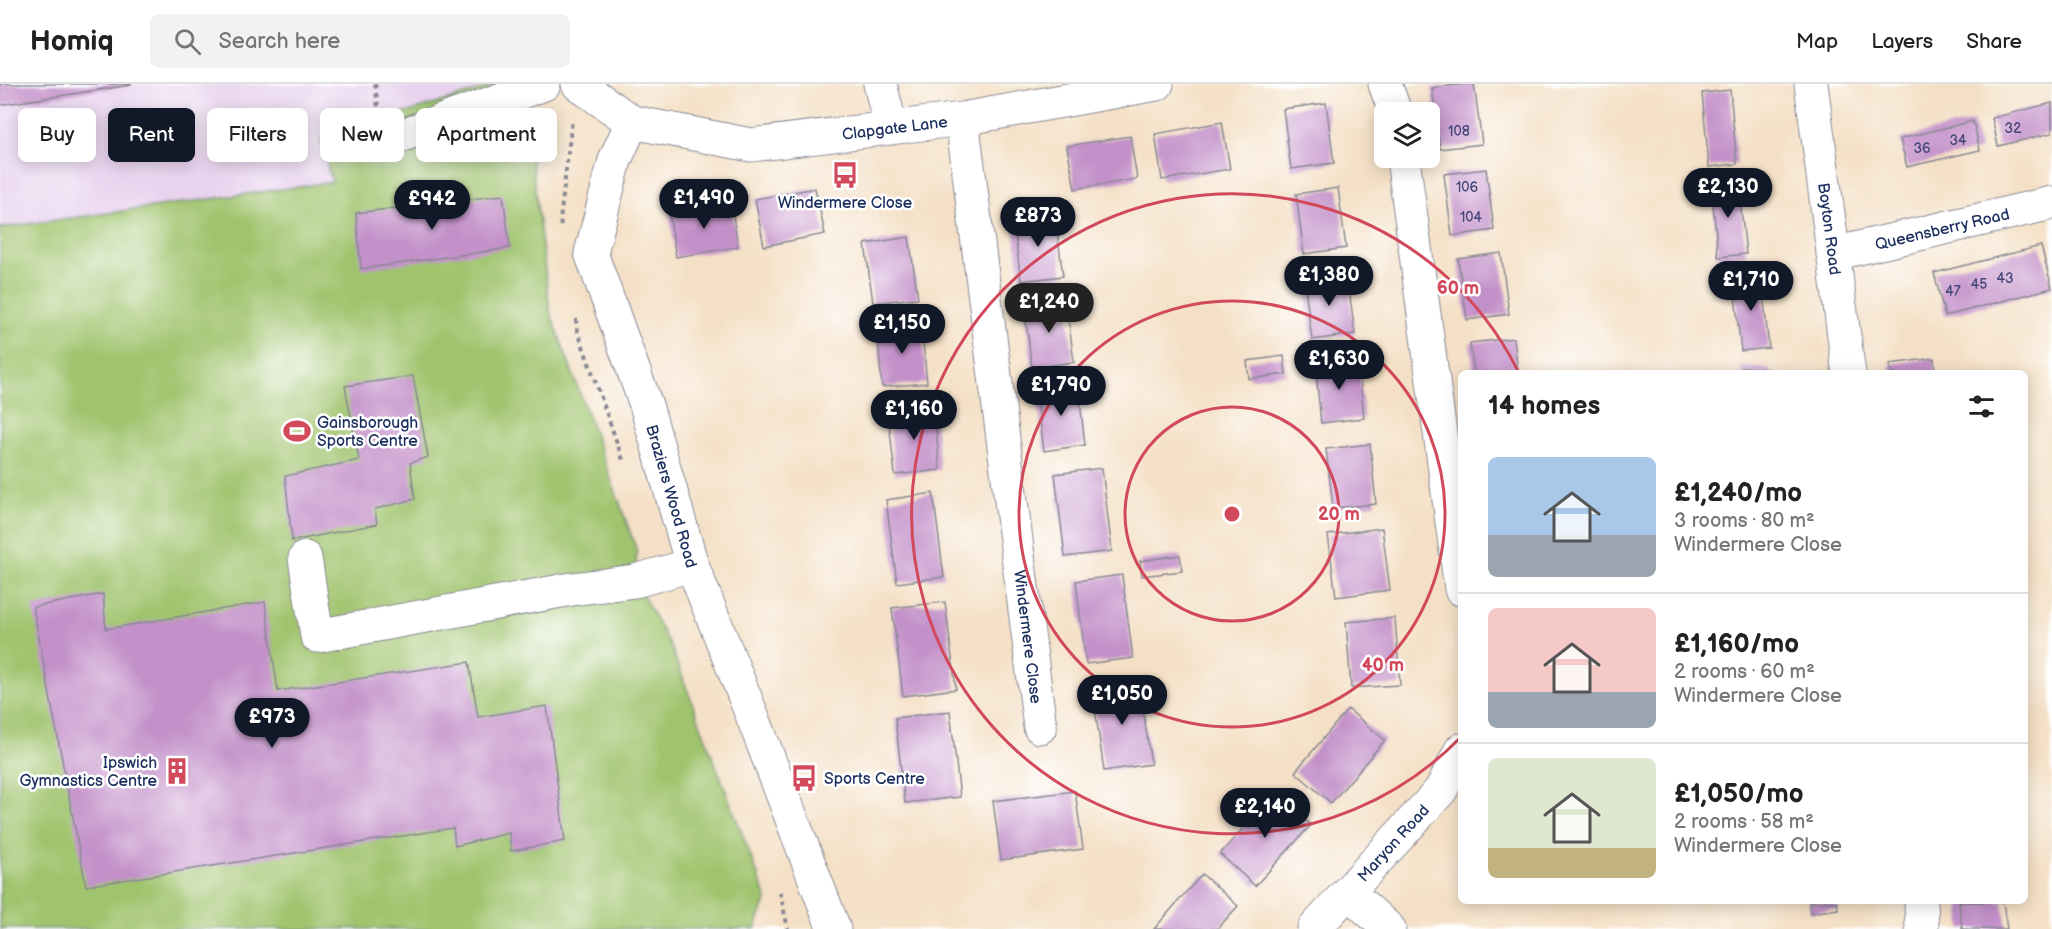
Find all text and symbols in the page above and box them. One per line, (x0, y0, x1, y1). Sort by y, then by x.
search box (150, 14, 570, 68)
text: Homiq (30, 25, 114, 58)
icon: search (171, 25, 204, 58)
text: Search here (219, 28, 340, 55)
text: Map (1796, 29, 1838, 54)
text: Layers (1871, 29, 1933, 54)
text: Share (1966, 29, 2022, 54)
map controls (1374, 102, 1440, 168)
button: layers (1374, 102, 1440, 168)
chip: Buy (18, 108, 96, 162)
chip: Rent (108, 108, 195, 162)
chip: Filters (207, 108, 308, 162)
chip: New (320, 108, 404, 162)
chip: Apartment (416, 108, 557, 162)
street label: Clapgate Lane (841, 113, 949, 145)
house number: 32 (2005, 120, 2022, 137)
house number: 108 (1448, 123, 1470, 140)
house number: 34 (1949, 132, 1967, 149)
house number: 36 (1913, 140, 1931, 157)
bus stop icon: Windermere Close (830, 160, 860, 190)
pin: £2,130 (1679, 168, 1777, 219)
text: £2,130 (1697, 175, 1759, 199)
pin: £1,490 (655, 179, 753, 230)
house number: 106 (1456, 179, 1479, 196)
pin: £942 (396, 180, 468, 231)
street label: Boyton Road (1813, 182, 1844, 276)
text: £1,490 (673, 186, 735, 210)
text: £942 (408, 187, 456, 211)
place label: Windermere Close (778, 194, 913, 213)
pin: £873 (1002, 197, 1074, 248)
text: £873 (1014, 204, 1062, 228)
street label: Queensberry Road (1873, 205, 2012, 255)
house number: 104 (1460, 209, 1483, 226)
pin: £1,380 (1280, 256, 1378, 307)
pin: £1,710 (1702, 261, 1800, 312)
text: £1,380 (1298, 263, 1360, 287)
text: £1,710 (1722, 268, 1780, 292)
house number: 43 (1996, 270, 2014, 287)
house number: 45 (1971, 276, 1987, 293)
text: 60 m (1437, 278, 1479, 299)
pin: £1,240 (1000, 283, 1098, 334)
house number: 47 (1945, 283, 1961, 300)
text: £1,240 (1019, 290, 1079, 314)
pin: £1,150 (853, 304, 951, 355)
text: £1,150 (873, 311, 931, 335)
pin: £1,630 (1290, 340, 1388, 391)
text: £1,630 (1308, 347, 1370, 371)
pin: £1,790 (1012, 366, 1110, 417)
text: £1,790 (1031, 373, 1091, 397)
pin: £1,160 (865, 390, 963, 441)
icon: filters (1965, 390, 1998, 423)
text: 14 homes (1488, 391, 1600, 422)
text: £1,160 (885, 397, 943, 421)
place label: Gainsborough Sports Centre (317, 414, 418, 451)
sports icon: Gainsborough Sports Centre (282, 416, 312, 446)
street label: Braziers Wood Road (641, 423, 700, 570)
text: £1,240/mo (1674, 478, 1802, 509)
icon: home (1536, 481, 1608, 553)
centre of rings (1222, 504, 1242, 524)
text: 20 m (1318, 504, 1360, 525)
text: 3 rooms · 80 m² (1674, 509, 1815, 533)
text: Windermere Close (1674, 533, 1842, 557)
street label: Windermere Close (1009, 569, 1045, 705)
text: £1,160/mo (1674, 629, 1799, 660)
icon: home (1536, 632, 1608, 704)
text: 40 m (1362, 655, 1404, 676)
text: 2 rooms · 60 m² (1674, 660, 1815, 684)
pin: £1,050 (1073, 675, 1171, 726)
text: £1,050 (1091, 682, 1153, 706)
text: Windermere Close (1674, 684, 1842, 708)
pin: £973 (236, 698, 308, 749)
text: £973 (249, 705, 295, 729)
place label: Ipswich Gymnastics Centre (19, 754, 158, 791)
building icon: Ipswich Gymnastics Centre (162, 756, 192, 786)
bus stop icon: Sports Centre (789, 763, 819, 793)
place label: Sports Centre (824, 770, 925, 789)
text: £1,050/mo (1674, 779, 1803, 810)
icon: home (1536, 782, 1608, 854)
pin: £2,140 (1216, 788, 1314, 839)
text: £2,140 (1234, 795, 1296, 819)
street label: Maryon Road (1354, 801, 1434, 886)
text: 2 rooms · 58 m² (1674, 810, 1814, 834)
text: Windermere Close (1674, 834, 1842, 858)

